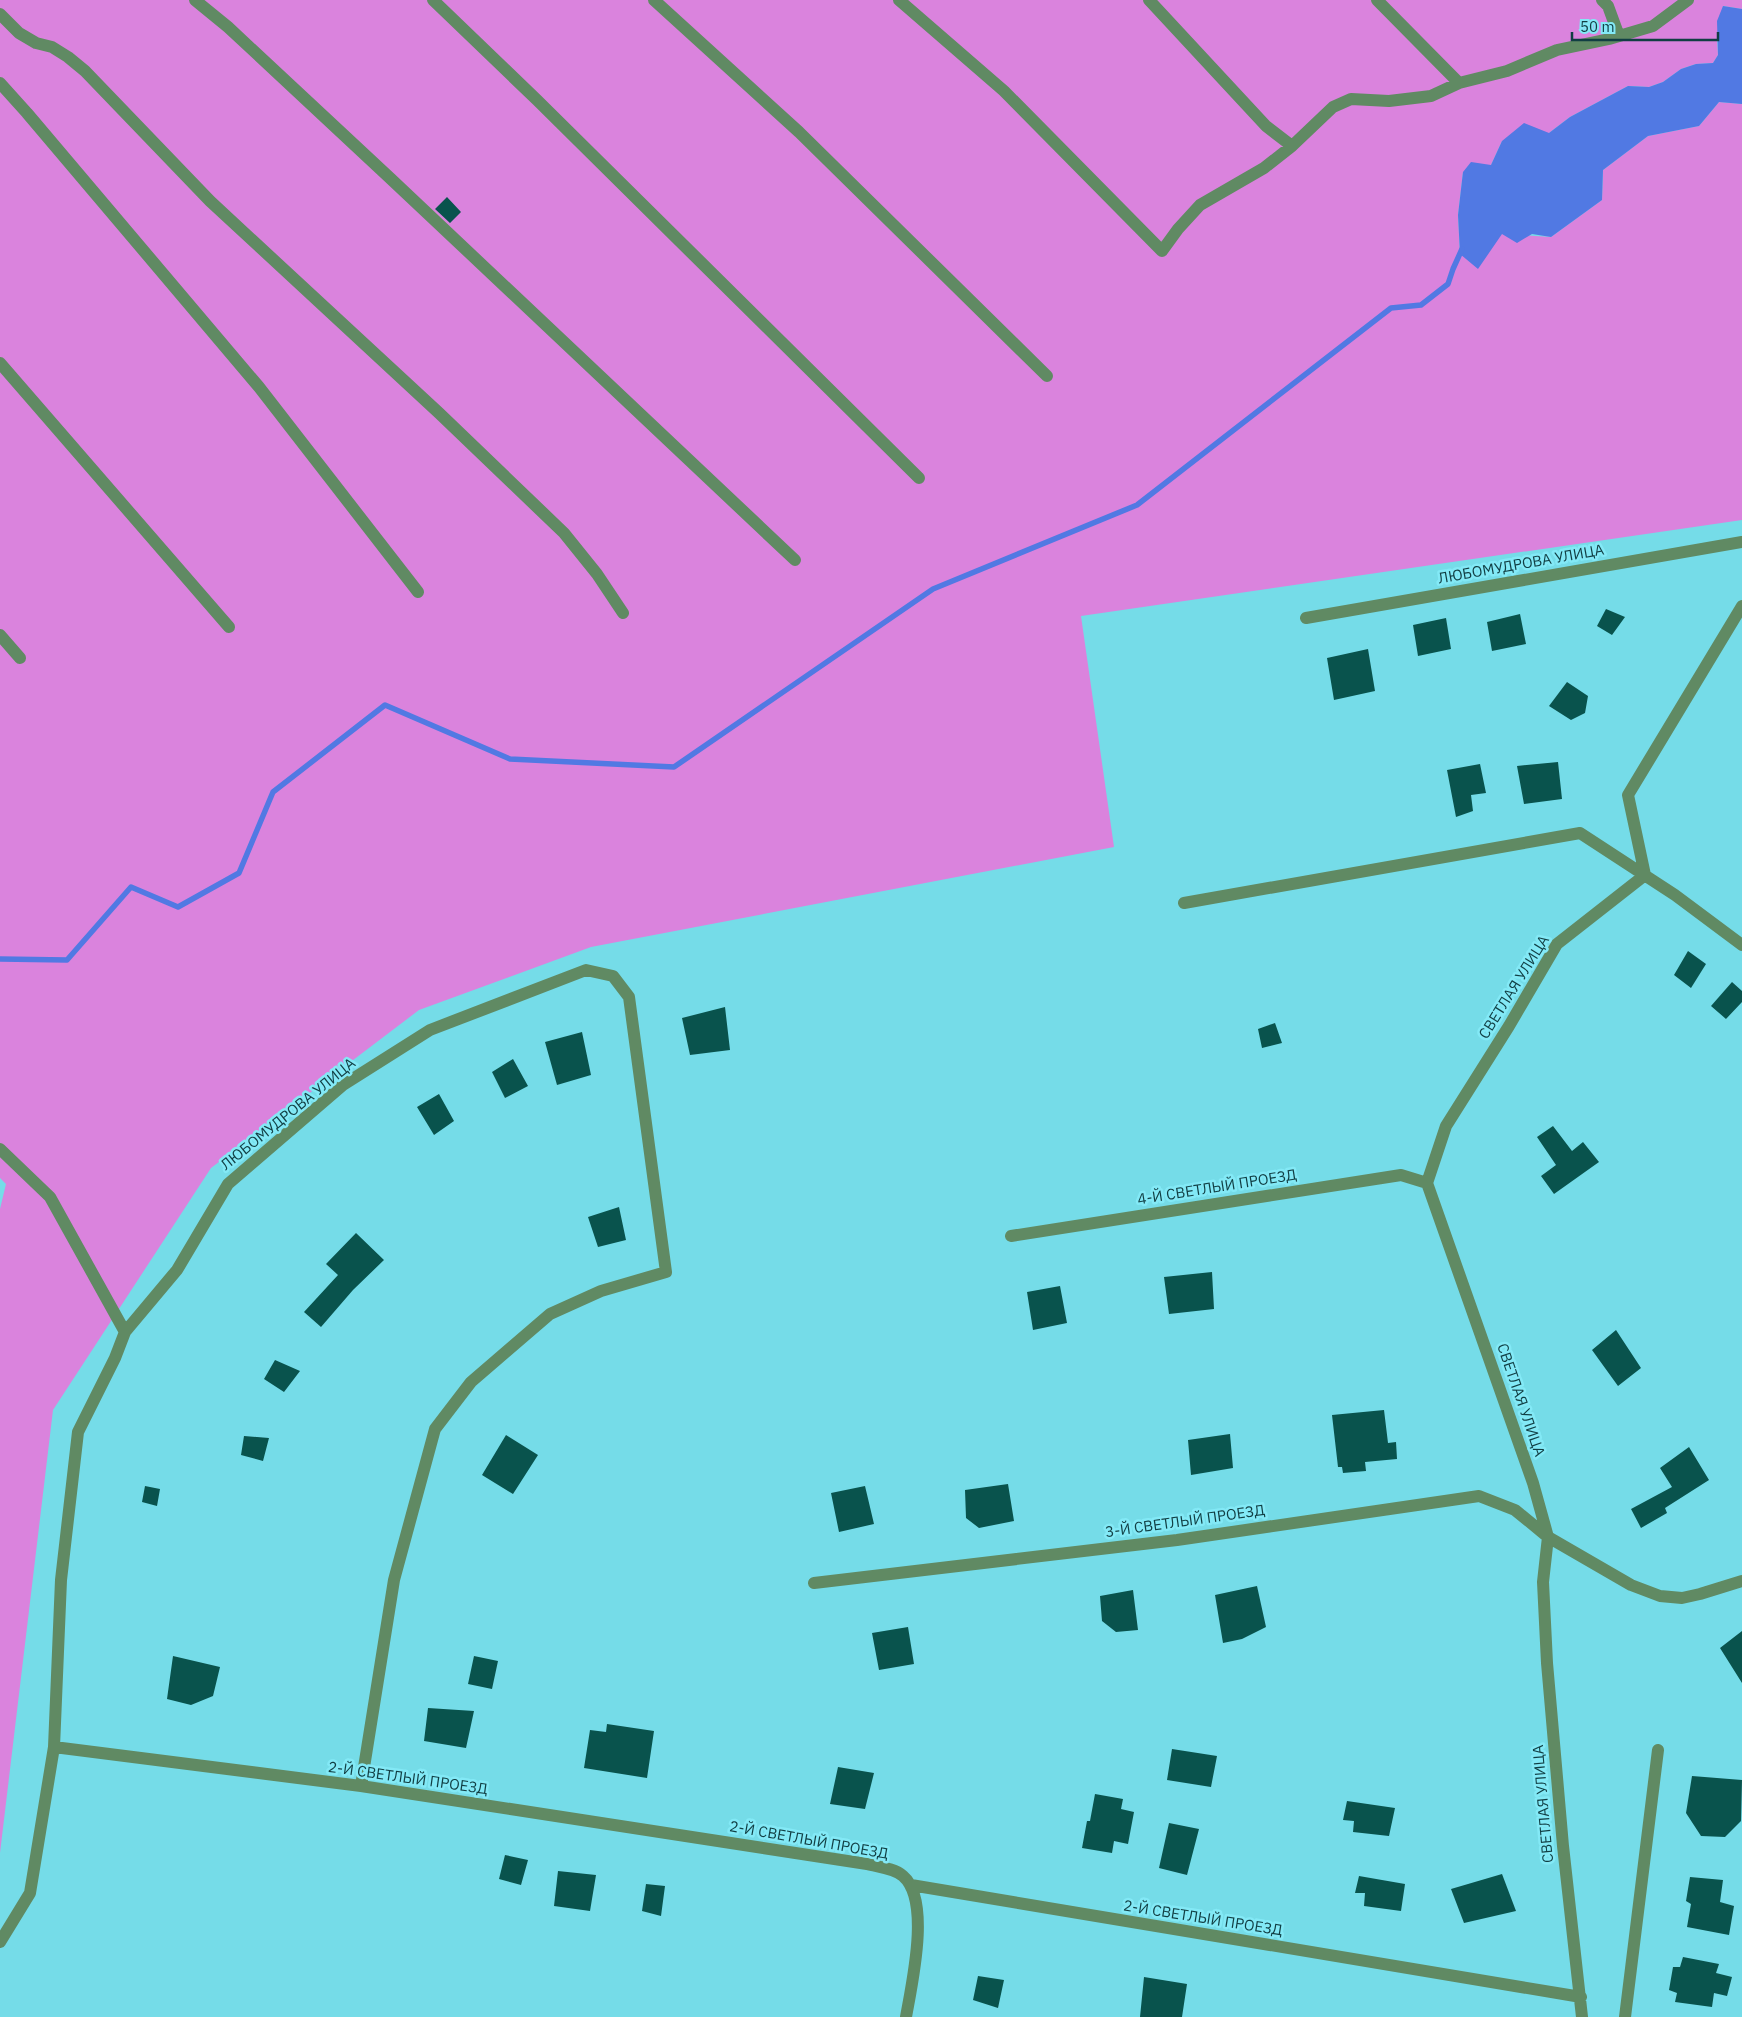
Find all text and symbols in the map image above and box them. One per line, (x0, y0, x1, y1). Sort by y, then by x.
scale bar (1572, 10, 1718, 42)
text: 50 m (1580, 17, 1615, 36)
street label: ЛЮБОМУДРОВА УЛИЦА (1436, 539, 1606, 587)
street label: СВЕТЛАЯ УЛИЦА (1474, 931, 1553, 1042)
street label: ЛЮБОМУДРОВА УЛИЦА (216, 1053, 359, 1174)
street label: 4-Й СВЕТЛЫЙ ПРОЕЗД (1136, 1165, 1298, 1208)
street label: СВЕТЛАЯ УЛИЦА (1493, 1341, 1550, 1459)
street label: 3-Й СВЕТЛЫЙ ПРОЕЗД (1104, 1500, 1266, 1541)
street label: СВЕТЛАЯ УЛИЦА (1528, 1744, 1557, 1864)
street label: 2-Й СВЕТЛЫЙ ПРОЕЗД (327, 1757, 489, 1798)
street label: 2-Й СВЕТЛЫЙ ПРОЕЗД (728, 1816, 890, 1863)
street label: 2-Й СВЕТЛЫЙ ПРОЕЗД (1122, 1896, 1284, 1940)

